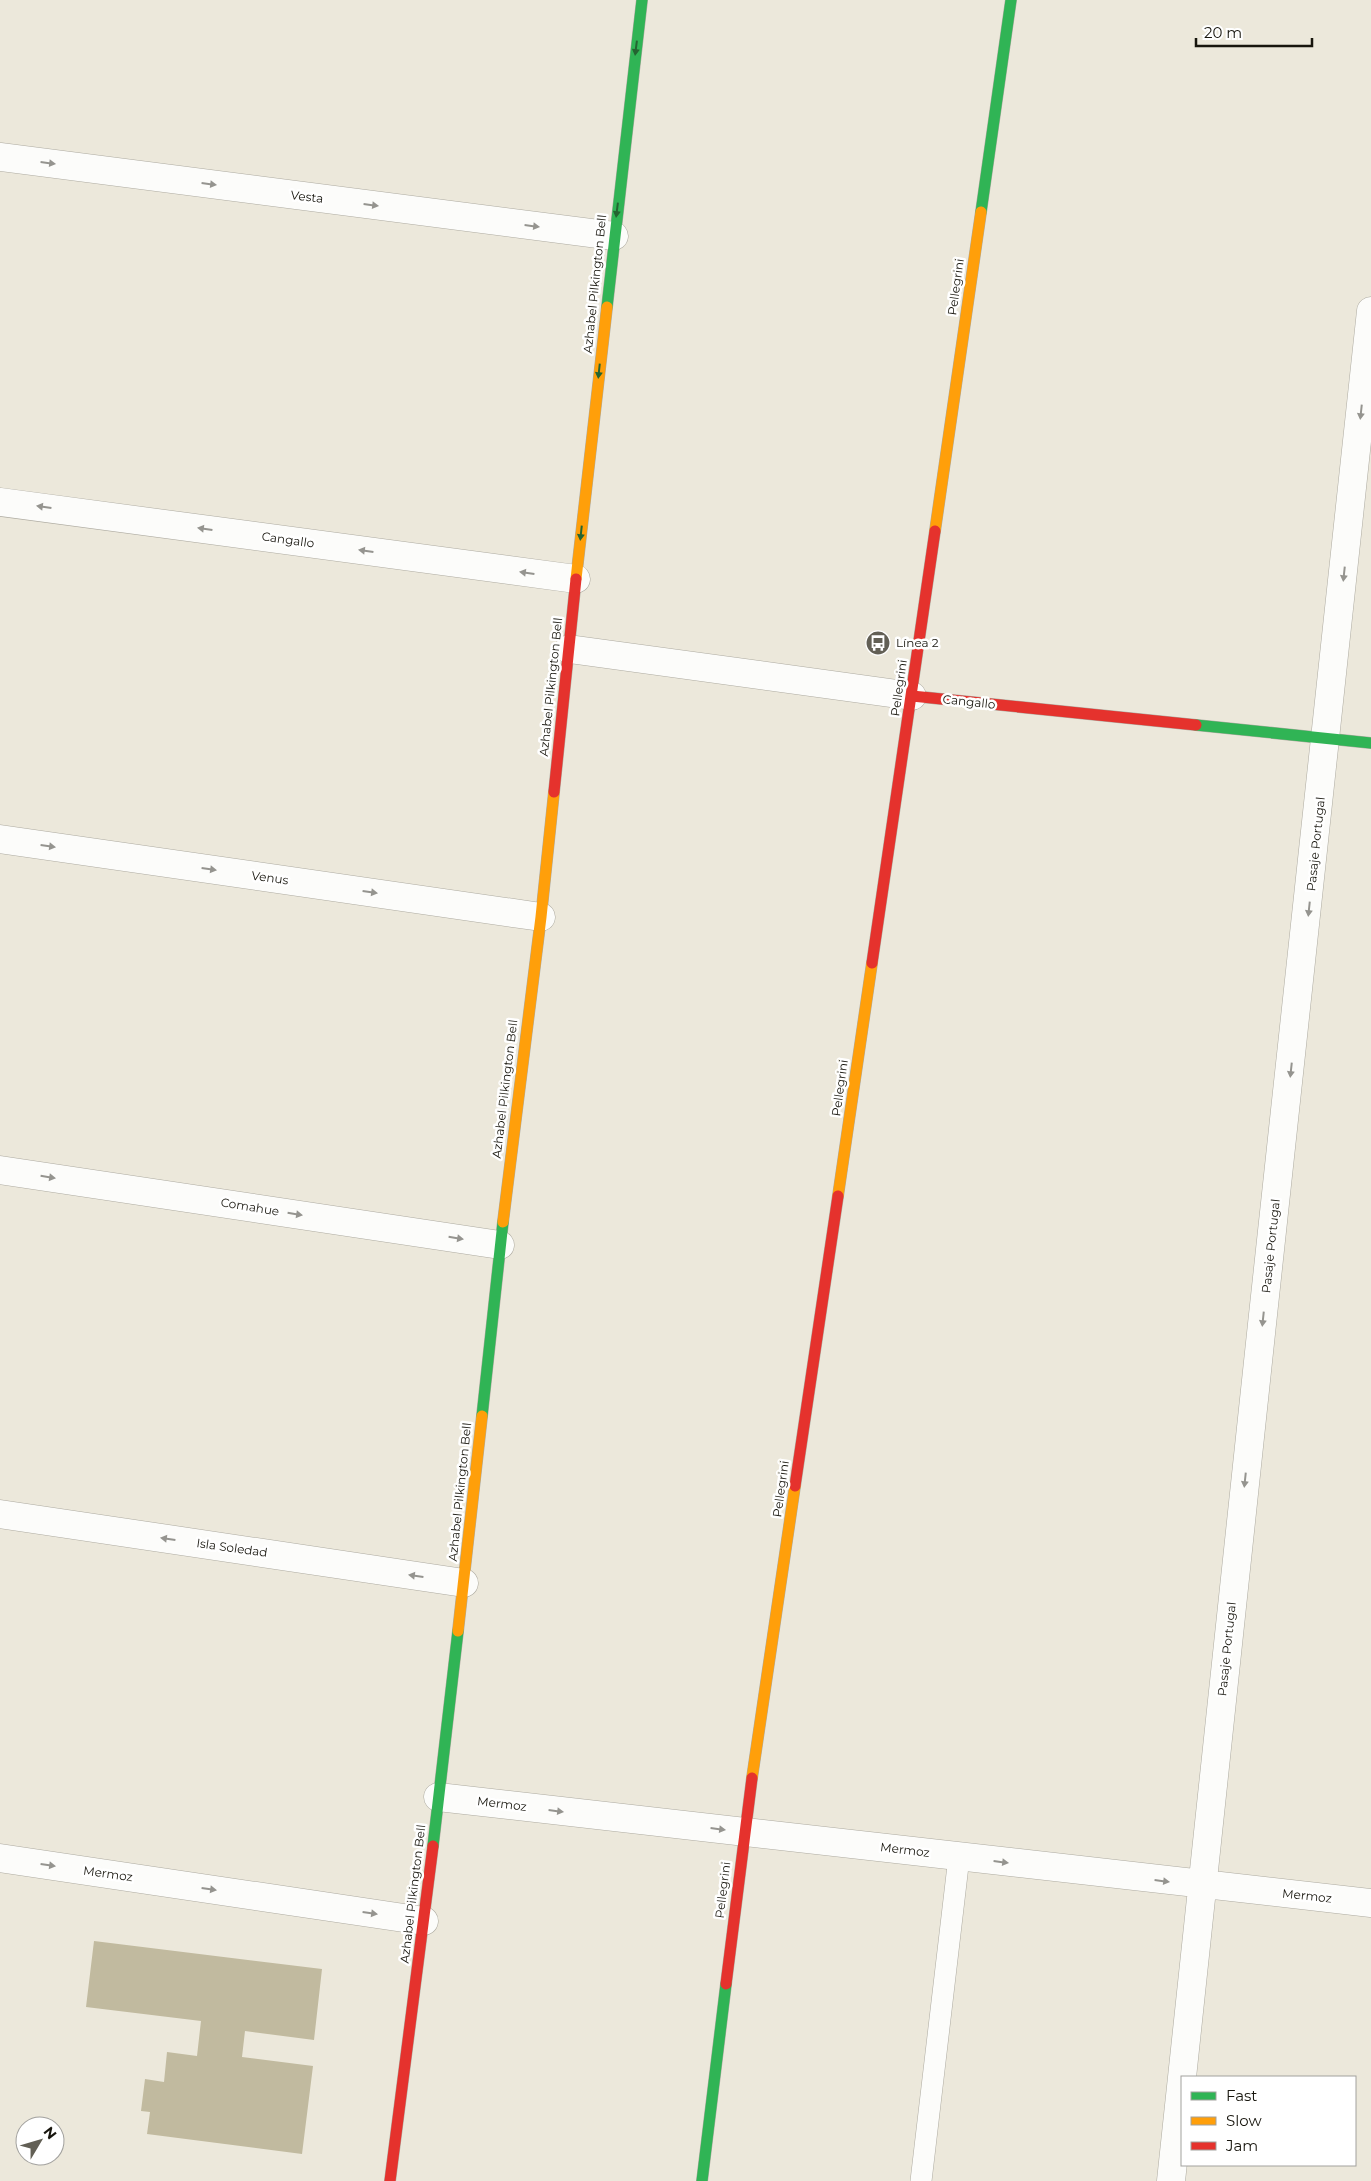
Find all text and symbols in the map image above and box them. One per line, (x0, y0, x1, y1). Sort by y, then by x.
scale bar (1196, 15, 1312, 47)
text: 20 m (1204, 23, 1242, 42)
one-way arrow (632, 41, 640, 57)
one-way arrow (41, 159, 57, 167)
one-way arrow (202, 180, 218, 188)
street label: Vesta (290, 187, 324, 206)
one-way arrow (363, 201, 379, 209)
one-way arrow (613, 202, 621, 218)
street label: Azhabel Pilkington Bell (580, 214, 609, 354)
one-way arrow (524, 222, 540, 230)
street label: Pellegrini (944, 258, 967, 316)
one-way arrow (595, 364, 603, 380)
one-way arrow (1357, 404, 1365, 420)
one-way arrow (36, 503, 52, 511)
one-way arrow (197, 525, 213, 533)
one-way arrow (577, 525, 585, 541)
street label: Cangallo (261, 528, 315, 551)
one-way arrow (358, 547, 374, 555)
one-way arrow (1340, 566, 1348, 582)
one-way arrow (519, 569, 535, 577)
street label: Azhabel Pilkington Bell (536, 617, 565, 757)
bus stop icon: Línea 2 (865, 630, 891, 656)
place label: Línea 2 (896, 635, 939, 650)
street label: Pellegrini (887, 659, 910, 717)
street label: Cangallo (942, 691, 996, 712)
street label: Pasaje Portugal (1303, 796, 1328, 892)
one-way arrow (41, 843, 57, 851)
one-way arrow (201, 866, 217, 874)
street label: Venus (251, 868, 290, 888)
one-way arrow (362, 889, 378, 897)
one-way arrow (1305, 901, 1313, 917)
street label: Azhabel Pilkington Bell (489, 1019, 520, 1159)
street label: Pellegrini (828, 1059, 851, 1117)
one-way arrow (1287, 1063, 1295, 1079)
one-way arrow (41, 1173, 57, 1181)
street label: Comahue (220, 1194, 280, 1219)
street label: Pasaje Portugal (1258, 1198, 1283, 1294)
one-way arrow (288, 1210, 304, 1218)
one-way arrow (449, 1235, 465, 1243)
one-way arrow (1259, 1311, 1267, 1327)
street label: Azhabel Pilkington Bell (445, 1422, 474, 1562)
street label: Pellegrini (769, 1460, 792, 1518)
one-way arrow (1241, 1473, 1249, 1489)
one-way arrow (160, 1535, 176, 1543)
street label: Isla Soledad (196, 1535, 269, 1560)
one-way arrow (407, 1571, 423, 1579)
street label: Pasaje Portugal (1214, 1601, 1239, 1697)
street label: Mermoz (476, 1793, 528, 1814)
one-way arrow (549, 1807, 565, 1815)
street label: Azhabel Pilkington Bell (397, 1824, 428, 1964)
one-way arrow (710, 1825, 726, 1833)
street label: Mermoz (879, 1839, 931, 1860)
one-way arrow (993, 1858, 1009, 1866)
street label: Pellegrini (712, 1861, 733, 1919)
one-way arrow (41, 1862, 57, 1870)
street label: Mermoz (82, 1863, 134, 1884)
one-way arrow (1155, 1877, 1171, 1885)
one-way arrow (201, 1885, 217, 1893)
street label: Mermoz (1282, 1885, 1333, 1906)
one-way arrow (362, 1909, 378, 1917)
legend (1181, 2076, 1356, 2166)
text: Fast (1226, 2086, 1257, 2105)
text: Slow (1226, 2111, 1262, 2130)
north arrow (15, 2116, 65, 2166)
text: N (40, 2123, 61, 2143)
text: Jam (1225, 2136, 1258, 2155)

